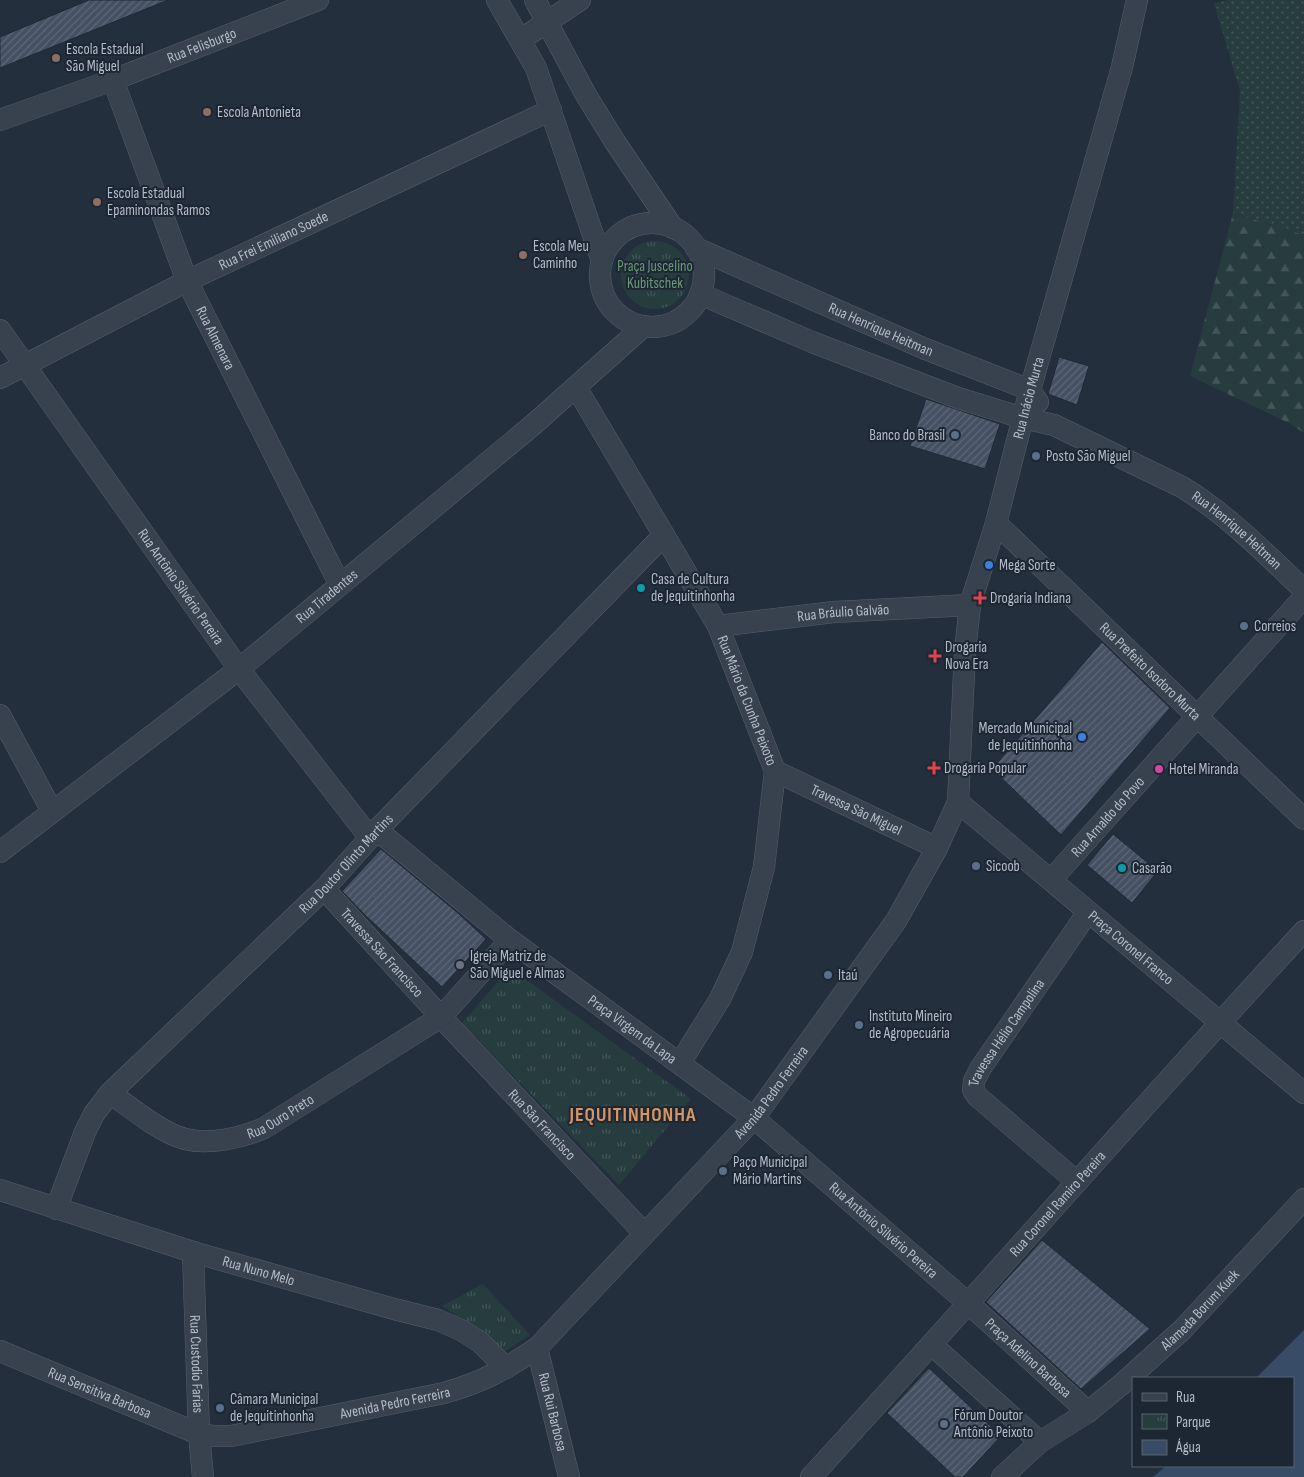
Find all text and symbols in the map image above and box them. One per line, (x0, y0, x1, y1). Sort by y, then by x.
street label: Rua Felisburgo (164, 24, 239, 68)
place label: Escola Estadual São Miguel (66, 40, 144, 76)
marker: Escola Estadual São Miguel (50, 52, 62, 64)
place label: Escola Antonieta (217, 103, 301, 122)
marker: Escola Antonieta (201, 106, 213, 118)
place label: Escola Estadual Epaminondas Ramos (107, 184, 210, 220)
marker: Escola Estadual Epaminondas Ramos (91, 196, 103, 208)
street label: Rua Frei Emiliano Soede (216, 207, 331, 275)
place label: Escola Meu Caminho (533, 237, 589, 273)
marker: Escola Meu Caminho (517, 249, 529, 261)
park label: Praça Juscelino Kubitschek (617, 257, 693, 293)
street label: Rua Henrique Heitman (825, 299, 936, 361)
street label: Rua Almenara (191, 303, 239, 373)
street label: Rua Inácio Murta (1009, 355, 1049, 441)
place label: Banco do Brasil (869, 426, 945, 445)
marker: Banco do Brasil (949, 429, 961, 441)
place label: Posto São Miguel (1046, 447, 1131, 466)
marker: Posto São Miguel (1030, 450, 1042, 462)
street label: Rua Henrique Heitman (1188, 487, 1286, 574)
street label: Rua Antônio Silvério Pereira (133, 525, 228, 649)
place label: Mega Sorte (999, 556, 1056, 575)
marker: Mega Sorte (983, 559, 995, 571)
street label: Rua Tiradentes (292, 565, 362, 628)
place label: Casa de Cultura de Jequitinhonha (651, 570, 735, 606)
marker: Casa de Cultura de Jequitinhonha (635, 582, 647, 594)
place label: Drogaria Indiana (990, 589, 1071, 608)
marker: Drogaria Indiana (974, 592, 986, 604)
street label: Rua Bráulio Galvão (796, 600, 890, 626)
place label: Correios (1254, 617, 1296, 636)
street label: Rua Prefeito Isodoro Murta (1095, 618, 1205, 725)
marker: Correios (1238, 620, 1250, 632)
street label: Rua Mário da Cunha Peixoto (713, 633, 781, 768)
place label: Drogaria Nova Era (945, 638, 989, 674)
marker: Drogaria Nova Era (929, 650, 941, 662)
place label: Mercado Municipal de Jequitinhonha (979, 719, 1072, 755)
marker: Mercado Municipal de Jequitinhonha (1076, 731, 1088, 743)
place label: Drogaria Popular (944, 759, 1027, 778)
place label: Hotel Miranda (1169, 760, 1239, 779)
marker: Drogaria Popular (928, 762, 940, 774)
marker: Hotel Miranda (1153, 763, 1165, 775)
street label: Rua Arnaldo do Povo (1067, 773, 1149, 861)
street label: Travessa São Miguel (807, 780, 905, 840)
street label: Rua Doutor Olinto Martins (295, 810, 398, 918)
place label: Sicoob (986, 857, 1020, 876)
place label: Casarão (1132, 859, 1172, 878)
marker: Sicoob (970, 860, 982, 872)
marker: Casarão (1116, 862, 1128, 874)
street label: Travessa São Francisco (336, 904, 427, 1001)
street label: Praça Coronel Franco (1084, 907, 1177, 989)
place label: Igreja Matriz de São Miguel e Almas (470, 947, 565, 983)
marker: Igreja Matriz de São Miguel e Almas (454, 959, 466, 971)
place label: Itaú (838, 966, 858, 985)
marker: Itaú (822, 969, 834, 981)
street label: Travessa Hélio Campolina (964, 975, 1049, 1087)
street label: Praça Virgem da Lapa (584, 991, 680, 1069)
place label: Instituto Mineiro de Agropecuária (869, 1007, 952, 1043)
marker: Instituto Mineiro de Agropecuária (853, 1019, 865, 1031)
street label: Avenida Pedro Ferreira (730, 1042, 813, 1144)
street label: Rua São Francisco (504, 1085, 580, 1164)
street label: Rua Ouro Preto (244, 1090, 318, 1144)
district label: JEQUITINHONHA (569, 1103, 696, 1127)
street label: Rua Coronel Ramiro Pereira (1006, 1147, 1110, 1261)
place label: Paço Municipal Mário Martins (733, 1153, 807, 1189)
marker: Paço Municipal Mário Martins (717, 1165, 729, 1177)
street label: Rua Antônio Silvério Pereira (825, 1178, 942, 1283)
street label: Rua Nuno Melo (220, 1252, 297, 1290)
street label: Alameda Borum Kuek (1156, 1265, 1244, 1355)
street label: Praça Adelino Barbosa (981, 1314, 1075, 1402)
street label: Rua Custodio Farias (185, 1315, 207, 1413)
street label: Rua Sensitiva Barbosa (45, 1363, 154, 1423)
street label: Rua Rui Barbosa (534, 1371, 571, 1454)
legend (1132, 1377, 1294, 1467)
street label: Avenida Pedro Ferreira (337, 1383, 453, 1424)
text: Rua (1176, 1388, 1195, 1407)
place label: Câmara Municipal de Jequitinhonha (230, 1390, 318, 1426)
marker: Câmara Municipal de Jequitinhonha (214, 1402, 226, 1414)
place label: Fórum Doutor Antônio Peixoto (953, 1406, 1033, 1442)
text: Parque (1176, 1413, 1211, 1432)
marker: Fórum Doutor Antônio Peixoto (938, 1418, 950, 1430)
text: Água (1175, 1438, 1201, 1457)

